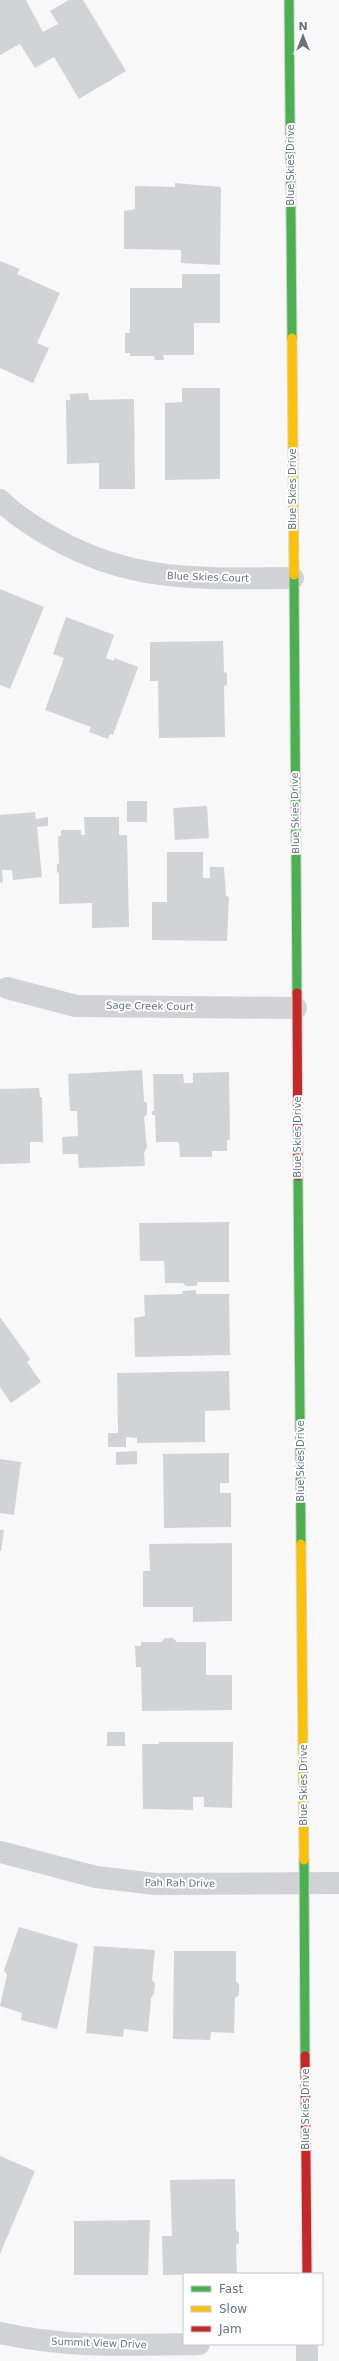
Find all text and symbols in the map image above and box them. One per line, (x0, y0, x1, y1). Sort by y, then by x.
north arrow (283, 16, 323, 56)
text: N (298, 20, 308, 33)
street label: Blue Skies Drive (285, 124, 296, 206)
street label: Blue Skies Drive (287, 448, 298, 530)
street label: Blue Skies Court (167, 570, 249, 584)
street label: Blue Skies Drive (289, 772, 301, 854)
street label: Sage Creek Court (106, 1000, 194, 1012)
street label: Blue Skies Drive (292, 1096, 303, 1178)
street label: Blue Skies Drive (295, 1420, 306, 1502)
street label: Blue Skies Drive (298, 1744, 309, 1826)
street label: Pah Rah Drive (145, 1877, 215, 1889)
street label: Blue Skies Drive (300, 2068, 311, 2150)
legend (183, 2273, 323, 2345)
text: Fast (219, 2282, 243, 2296)
text: Slow (219, 2302, 247, 2316)
text: Jam (218, 2322, 242, 2336)
street label: Summit View Drive (51, 2336, 147, 2350)

